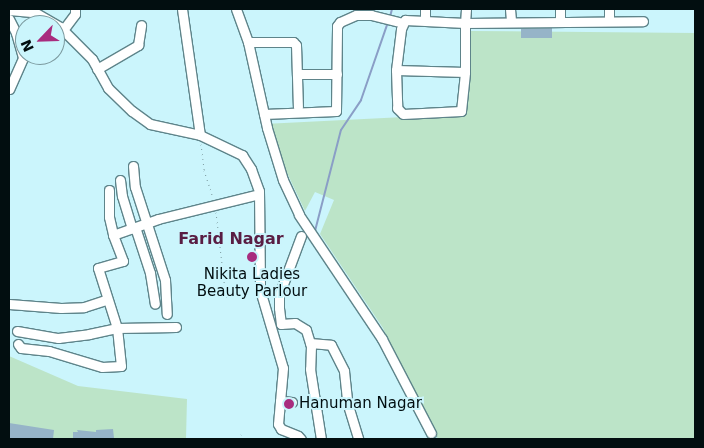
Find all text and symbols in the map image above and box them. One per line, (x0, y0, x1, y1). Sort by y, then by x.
north arrow (15, 15, 65, 65)
text: N (18, 37, 37, 54)
district label: Farid Nagar (178, 229, 284, 249)
marker: Nikita Ladies Beauty Parlour (246, 251, 258, 263)
place label: Nikita Ladies Beauty Parlour (197, 265, 307, 300)
place label: Hanuman Nagar (299, 395, 422, 413)
marker: Hanuman Nagar (283, 398, 295, 410)

